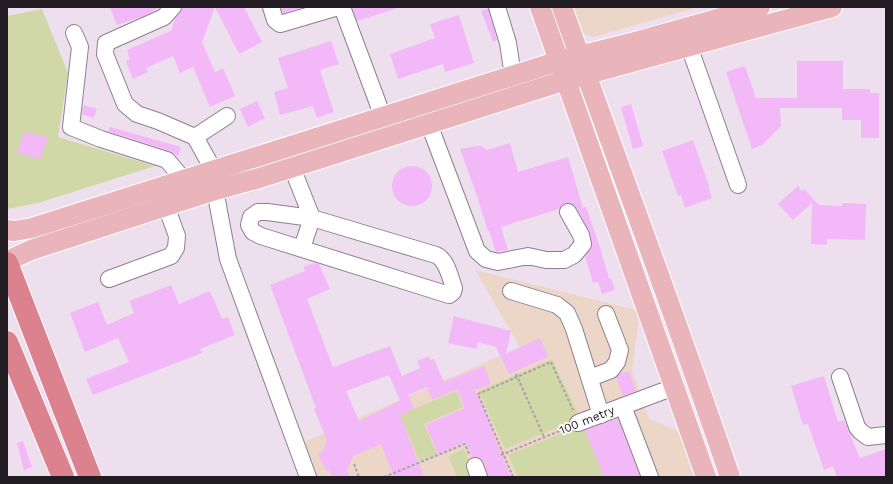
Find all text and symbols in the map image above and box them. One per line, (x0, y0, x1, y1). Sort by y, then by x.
street label: 100 metry (557, 402, 617, 437)

